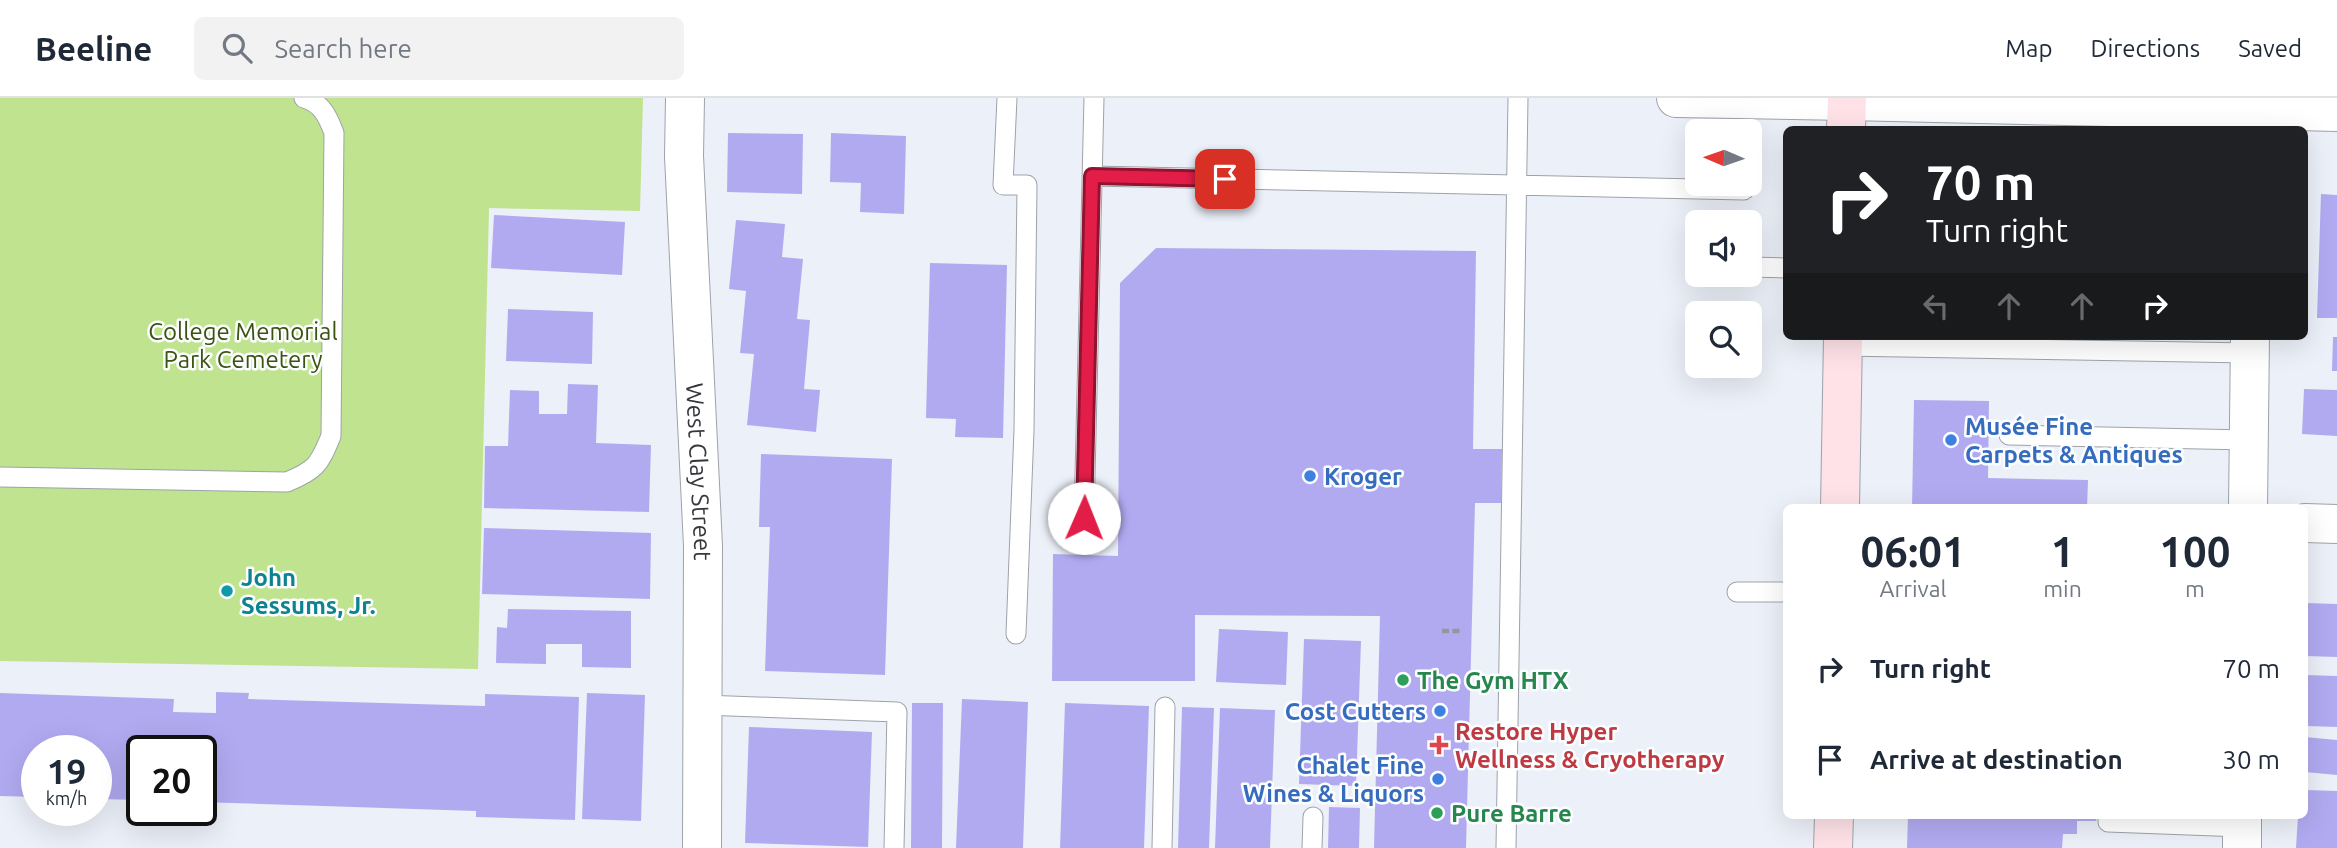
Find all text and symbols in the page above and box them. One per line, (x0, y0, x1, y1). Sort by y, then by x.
search box (194, 17, 684, 80)
icon: search (218, 29, 256, 67)
text: Beeline (35, 30, 152, 67)
text: Search here (274, 34, 412, 63)
text: Map (2005, 35, 2052, 62)
text: Directions (2090, 35, 2200, 62)
text: Saved (2238, 35, 2302, 62)
north arrow (1685, 119, 1762, 196)
map controls (1685, 119, 1762, 378)
pin (1195, 149, 1255, 209)
icon: right (1811, 154, 1902, 245)
text: 70 m (1926, 154, 2035, 209)
icon: arrive (1206, 160, 1244, 198)
button: sound (1685, 210, 1762, 287)
text: Turn right (1926, 212, 2068, 248)
icon: left (1917, 287, 1955, 325)
icon: ahead (1990, 287, 2028, 325)
icon: ahead (2063, 287, 2101, 325)
icon: right (2136, 287, 2174, 325)
button: search (1685, 301, 1762, 378)
park label: College Memorial Park Cemetery (148, 318, 338, 373)
street label: West Clay Street (682, 382, 717, 561)
place label: Musée Fine Carpets & Antiques (1965, 413, 2183, 468)
marker: Musée Fine Carpets & Antiques (1943, 432, 1959, 448)
place label: Kroger (1324, 463, 1402, 490)
marker: Kroger (1302, 468, 1318, 484)
position arrow (1047, 481, 1121, 555)
text: 06:01 (1861, 528, 1966, 575)
text: 1 (2051, 528, 2074, 575)
text: 100 (2159, 528, 2230, 575)
place label: John Sessums, Jr. (241, 564, 376, 619)
text: Arrival (1880, 576, 1947, 601)
text: min (2043, 576, 2082, 601)
text: m (2185, 576, 2205, 601)
marker: John Sessums, Jr. (219, 583, 235, 599)
icon: right (1811, 650, 1849, 688)
text: Turn right (1870, 654, 1991, 683)
text: 70 m (2222, 654, 2280, 683)
place label: The Gym HTX (1417, 667, 1569, 694)
marker: The Gym HTX (1395, 672, 1411, 688)
place label: Cost Cutters (1285, 698, 1426, 725)
marker: Cost Cutters (1432, 703, 1448, 719)
place label: Restore Hyper Wellness & Cryotherapy (1455, 718, 1725, 773)
speed limit sign: 20 (126, 735, 217, 826)
marker: Restore Hyper Wellness & Cryotherapy (1429, 735, 1449, 755)
icon: arrive (1811, 741, 1849, 779)
text: Arrive at destination (1870, 745, 2123, 774)
text: 30 m (2222, 745, 2280, 774)
text: 19 (47, 751, 86, 791)
place label: Chalet Fine Wines & Liquors (1243, 752, 1424, 807)
marker: Chalet Fine Wines & Liquors (1430, 771, 1446, 787)
text: km/h (46, 788, 87, 808)
place label: Pure Barre (1451, 800, 1572, 827)
marker: Pure Barre (1429, 805, 1445, 821)

